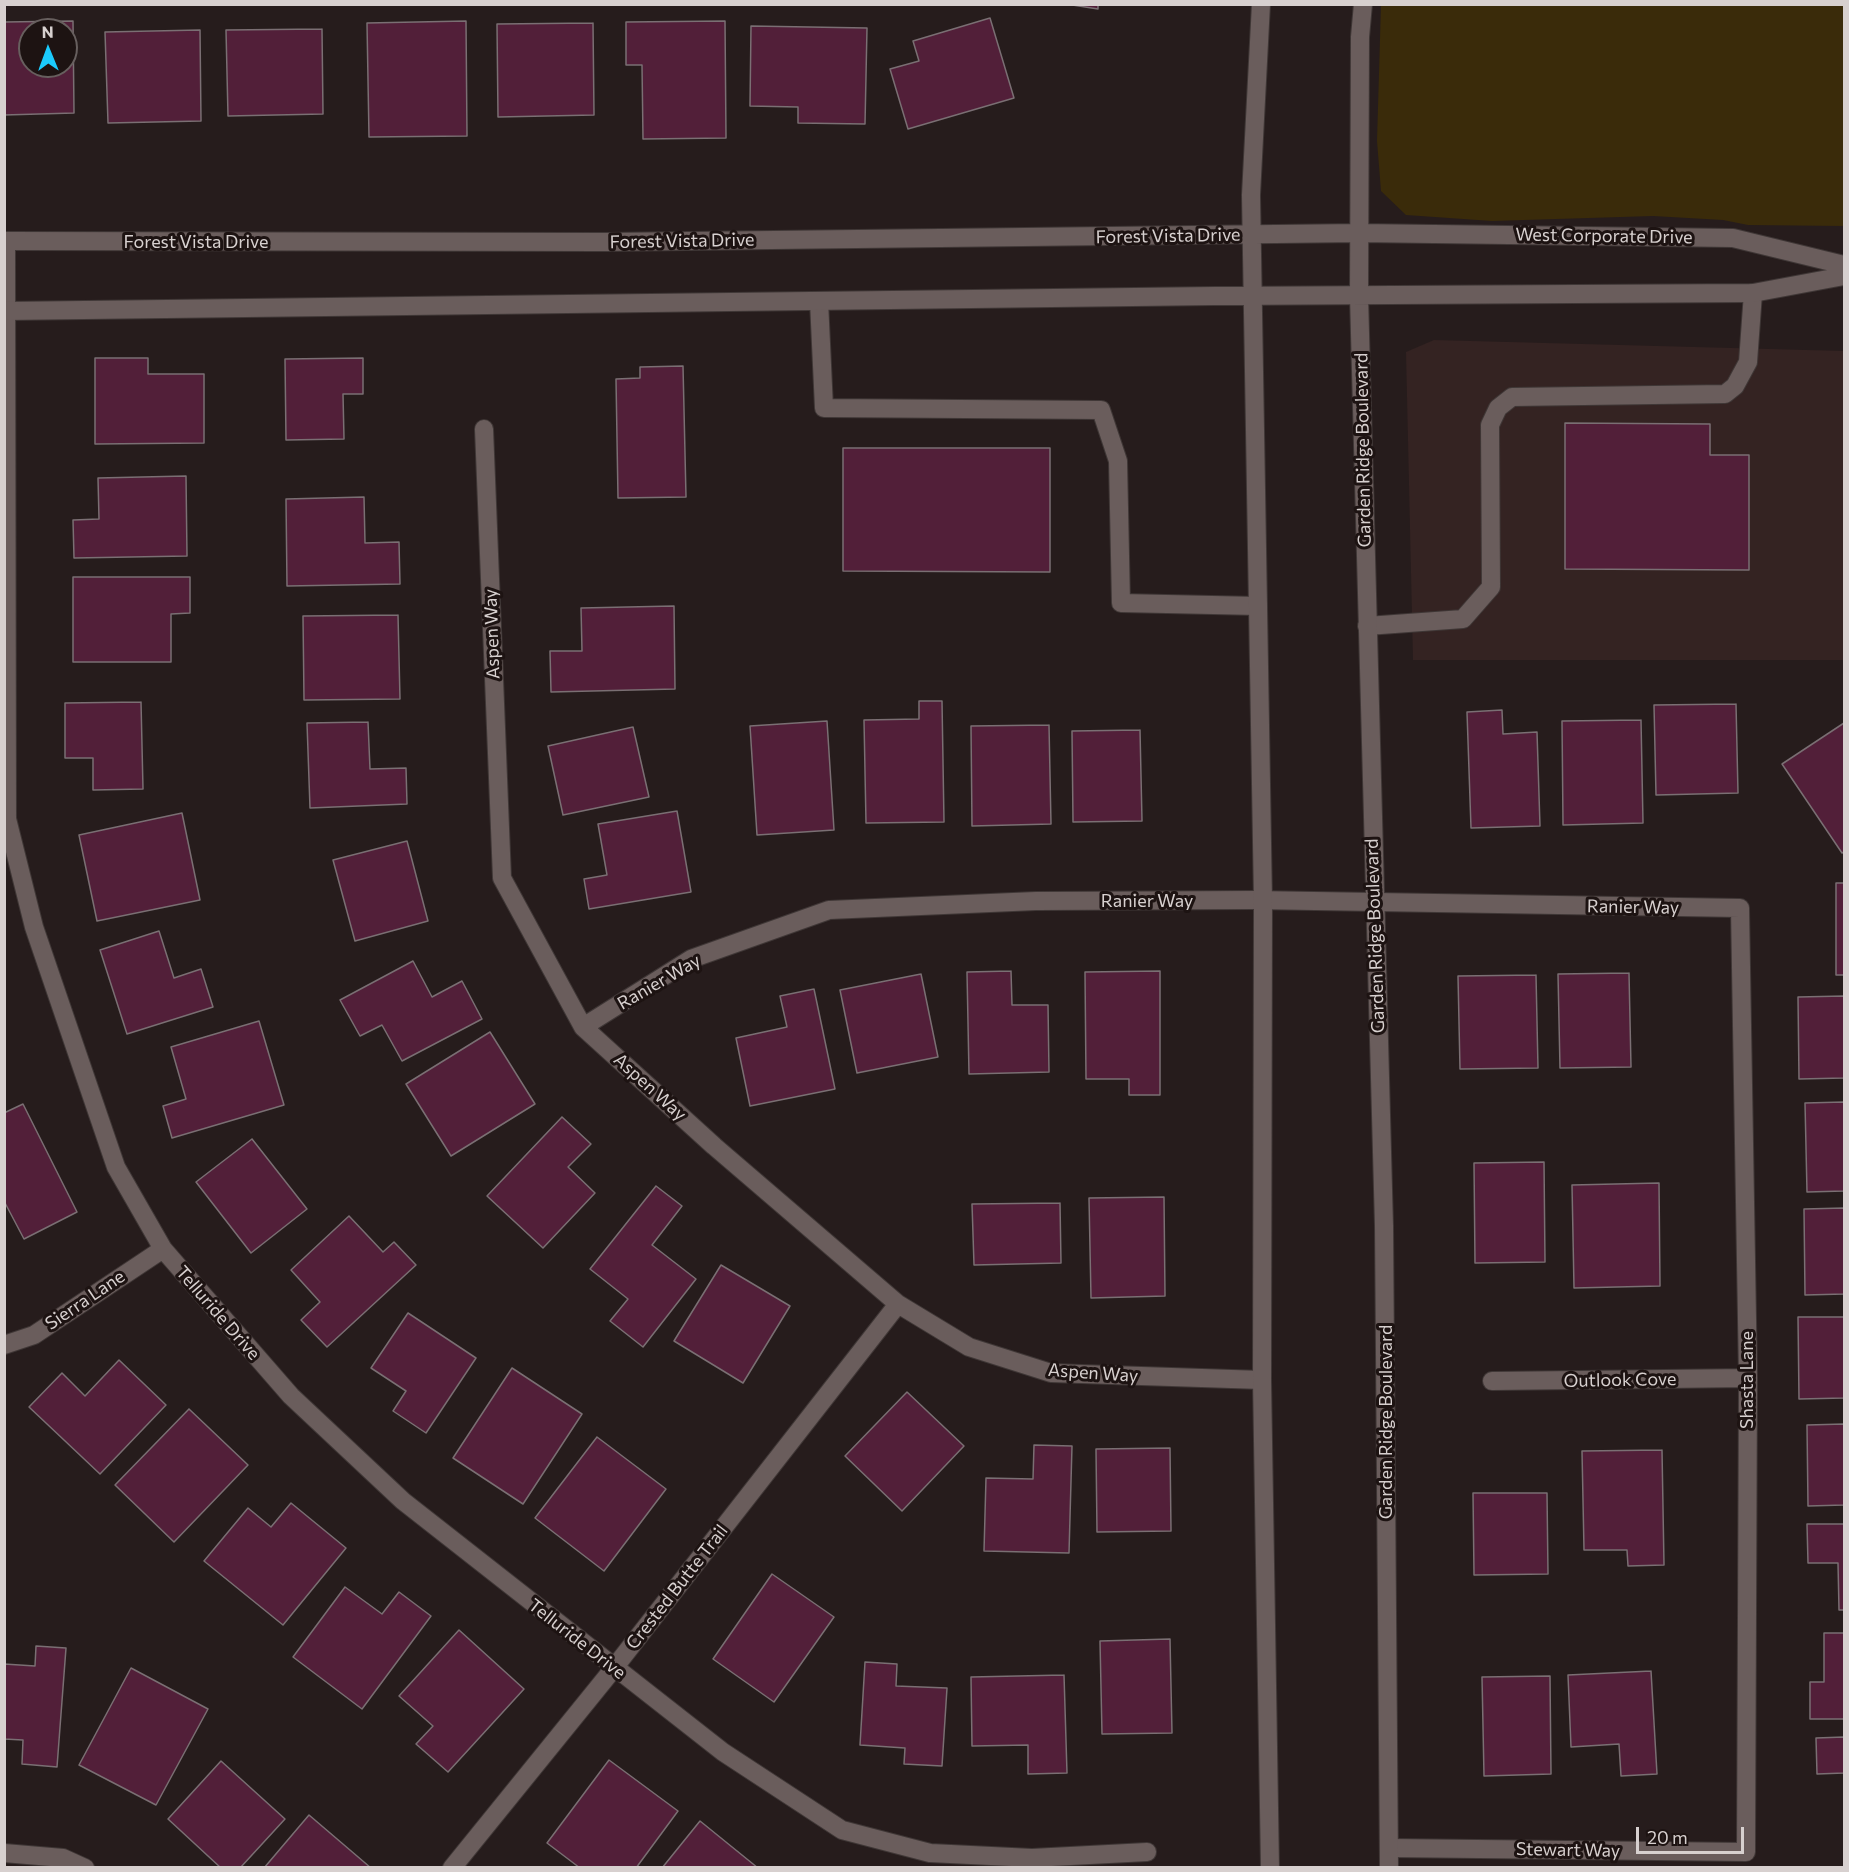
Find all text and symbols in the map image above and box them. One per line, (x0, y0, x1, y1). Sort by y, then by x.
north arrow (18, 18, 78, 78)
text: N (42, 22, 54, 41)
street label: Forest Vista Drive (1095, 224, 1241, 248)
street label: West Corporate Drive (1515, 224, 1693, 248)
street label: Forest Vista Drive (609, 229, 755, 253)
street label: Forest Vista Drive (124, 231, 268, 253)
street label: Garden Ridge Boulevard (1351, 352, 1375, 548)
street label: Aspen Way (480, 588, 504, 680)
street label: Garden Ridge Boulevard (1361, 838, 1389, 1034)
street label: Ranier Way (1101, 890, 1193, 912)
street label: Ranier Way (1587, 895, 1679, 919)
street label: Ranier Way (614, 950, 704, 1014)
street label: Aspen Way (609, 1049, 691, 1125)
street label: Telluride Drive (171, 1262, 265, 1364)
street label: Sierra Lane (41, 1266, 129, 1334)
street label: Garden Ridge Boulevard (1375, 1325, 1397, 1519)
street label: Shasta Lane (1736, 1331, 1758, 1429)
street label: Aspen Way (1047, 1359, 1139, 1387)
street label: Outlook Cove (1564, 1368, 1676, 1392)
street label: Crested Butte Trail (622, 1520, 732, 1654)
street label: Telluride Drive (524, 1594, 630, 1684)
scale bar (1639, 1815, 1747, 1853)
text: 20 m (1647, 1826, 1688, 1848)
street label: Stewart Way (1516, 1838, 1620, 1862)

